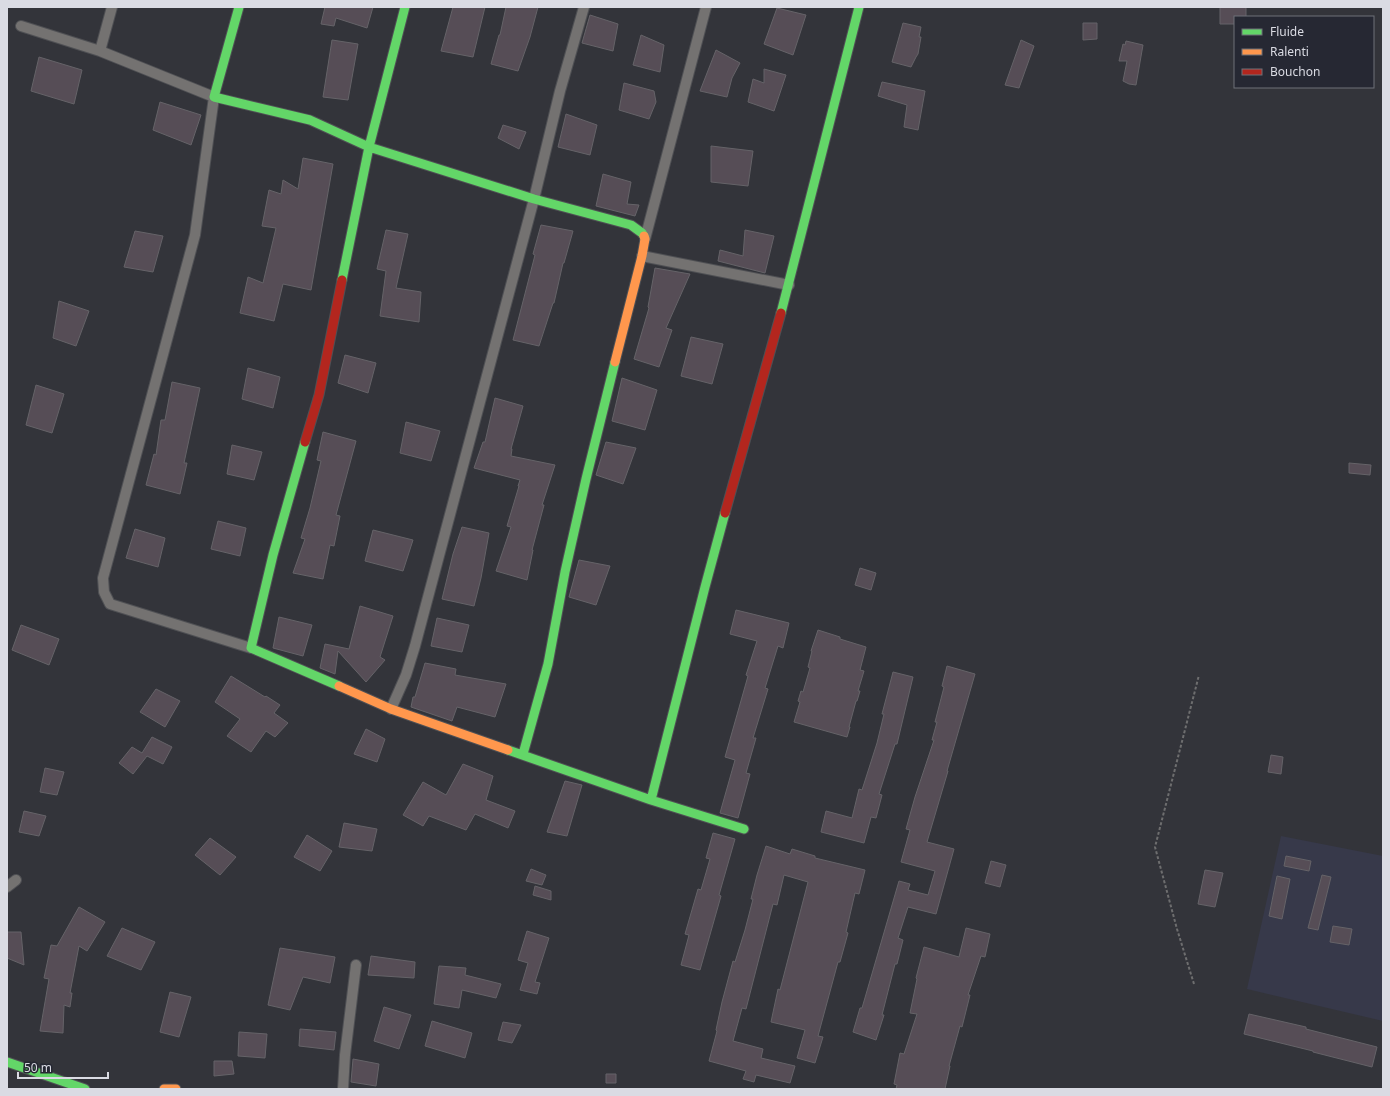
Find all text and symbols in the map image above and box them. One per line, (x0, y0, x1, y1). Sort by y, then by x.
legend (1234, 16, 1374, 88)
text: Fluide (1270, 23, 1304, 40)
text: Ralenti (1270, 43, 1309, 60)
text: Bouchon (1270, 63, 1320, 80)
scale bar (18, 1054, 108, 1080)
text: 50 m (24, 1059, 52, 1076)

